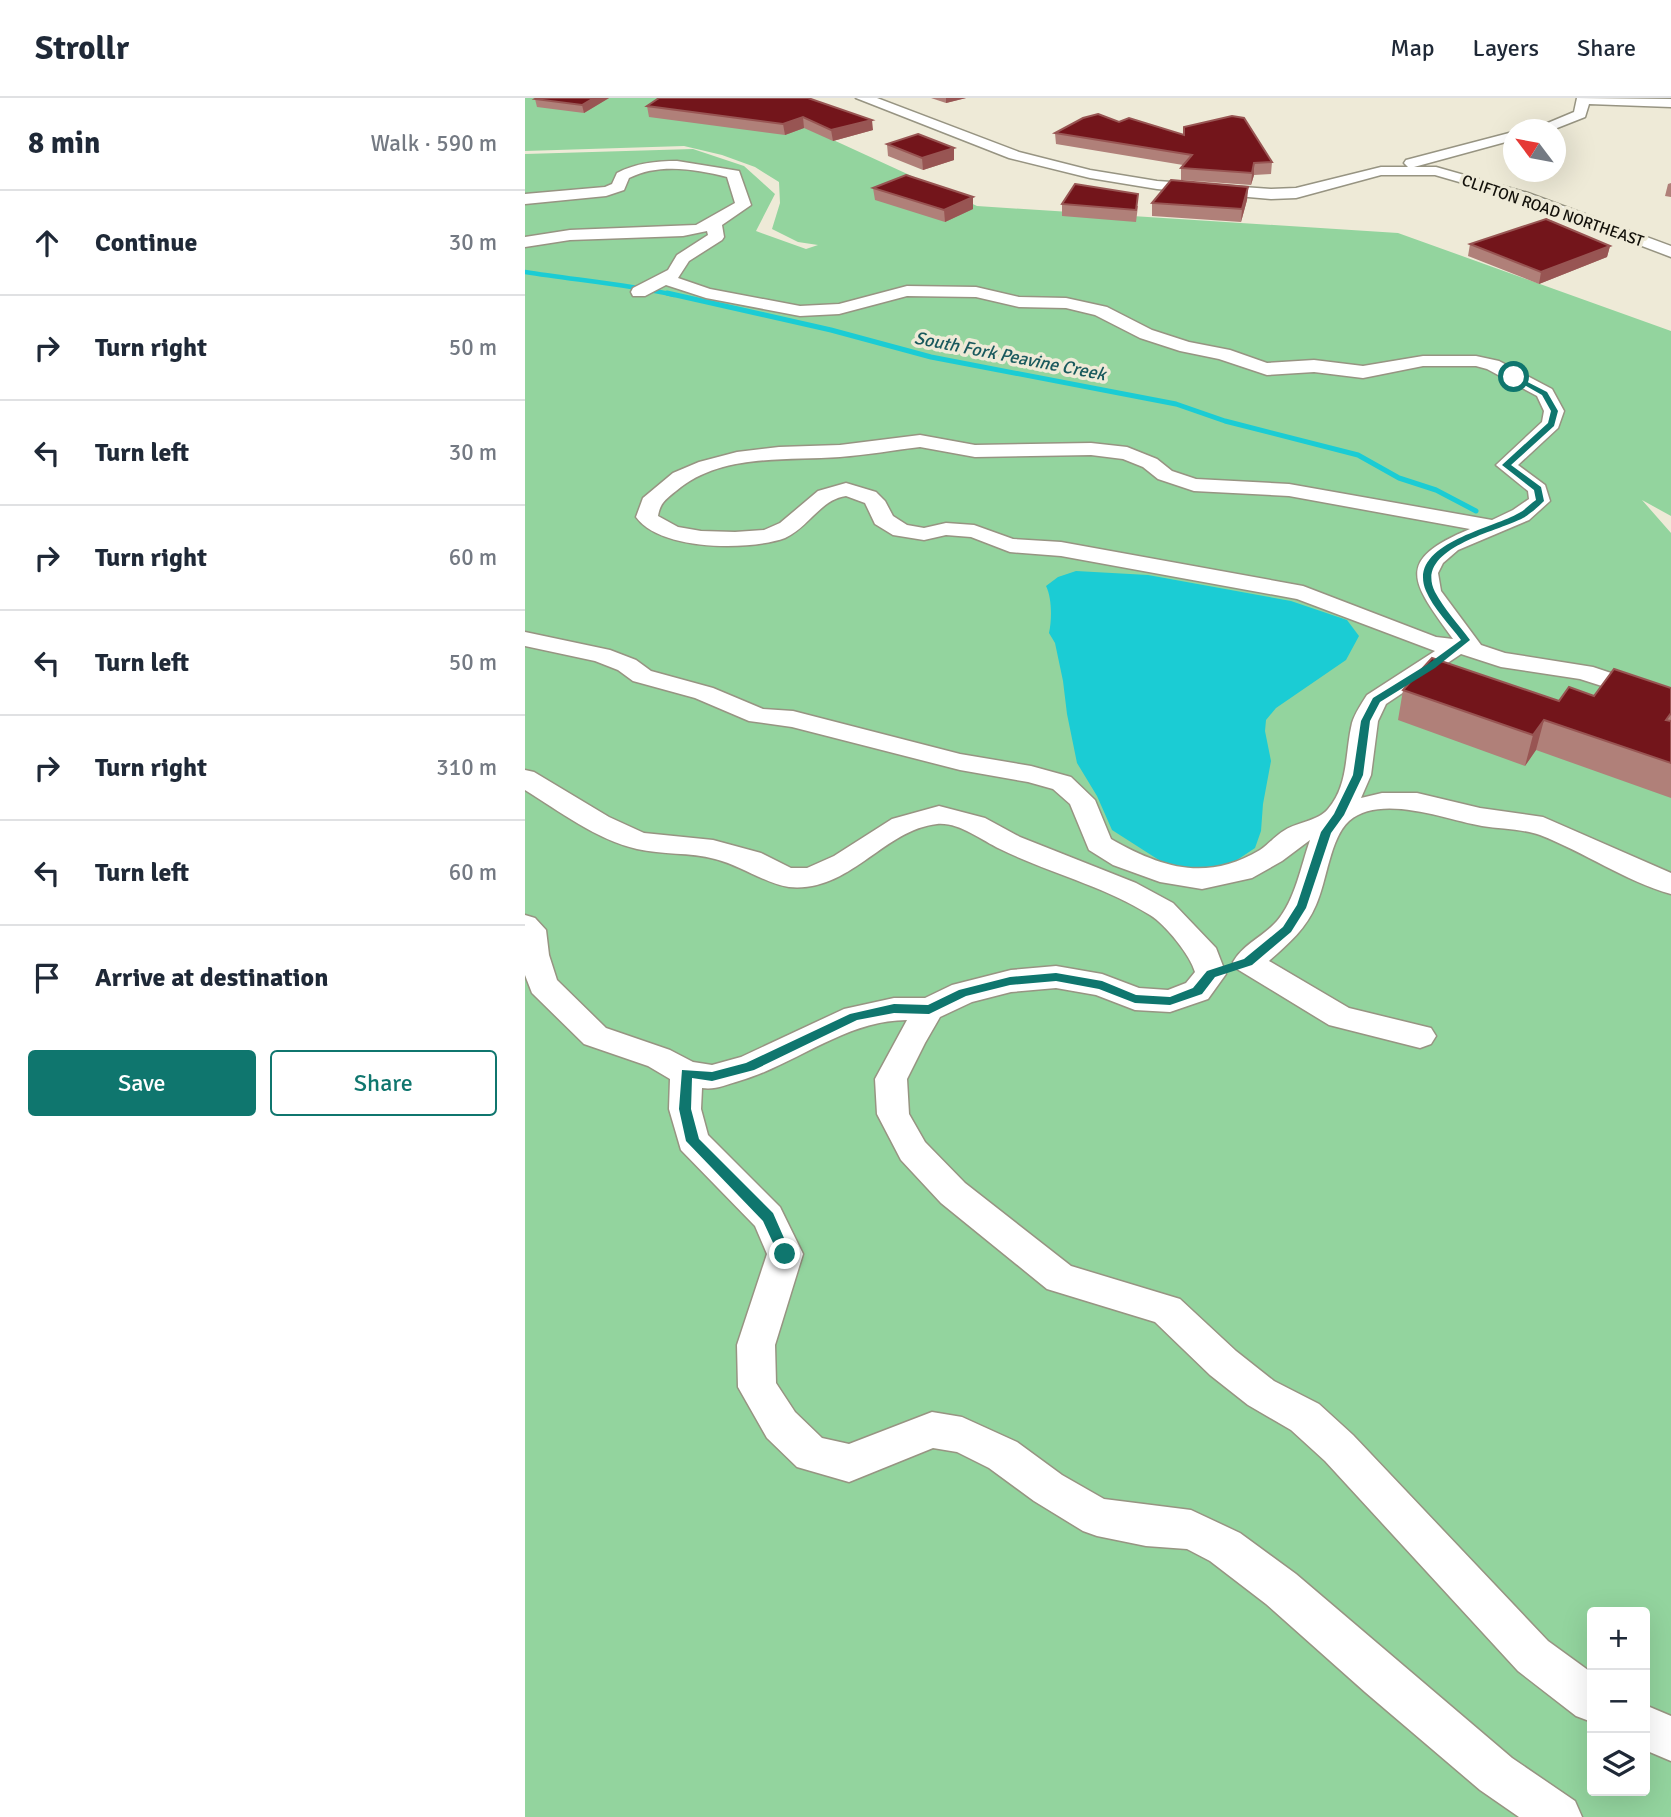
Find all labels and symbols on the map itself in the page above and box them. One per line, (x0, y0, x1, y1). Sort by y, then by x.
north arrow (1503, 119, 1566, 182)
street label: CLIFTON ROAD NORTHEAST (1459, 170, 1646, 252)
water label: South Fork Peavine Creek (912, 327, 1110, 386)
route start (1498, 361, 1529, 392)
route end (769, 1238, 800, 1269)

